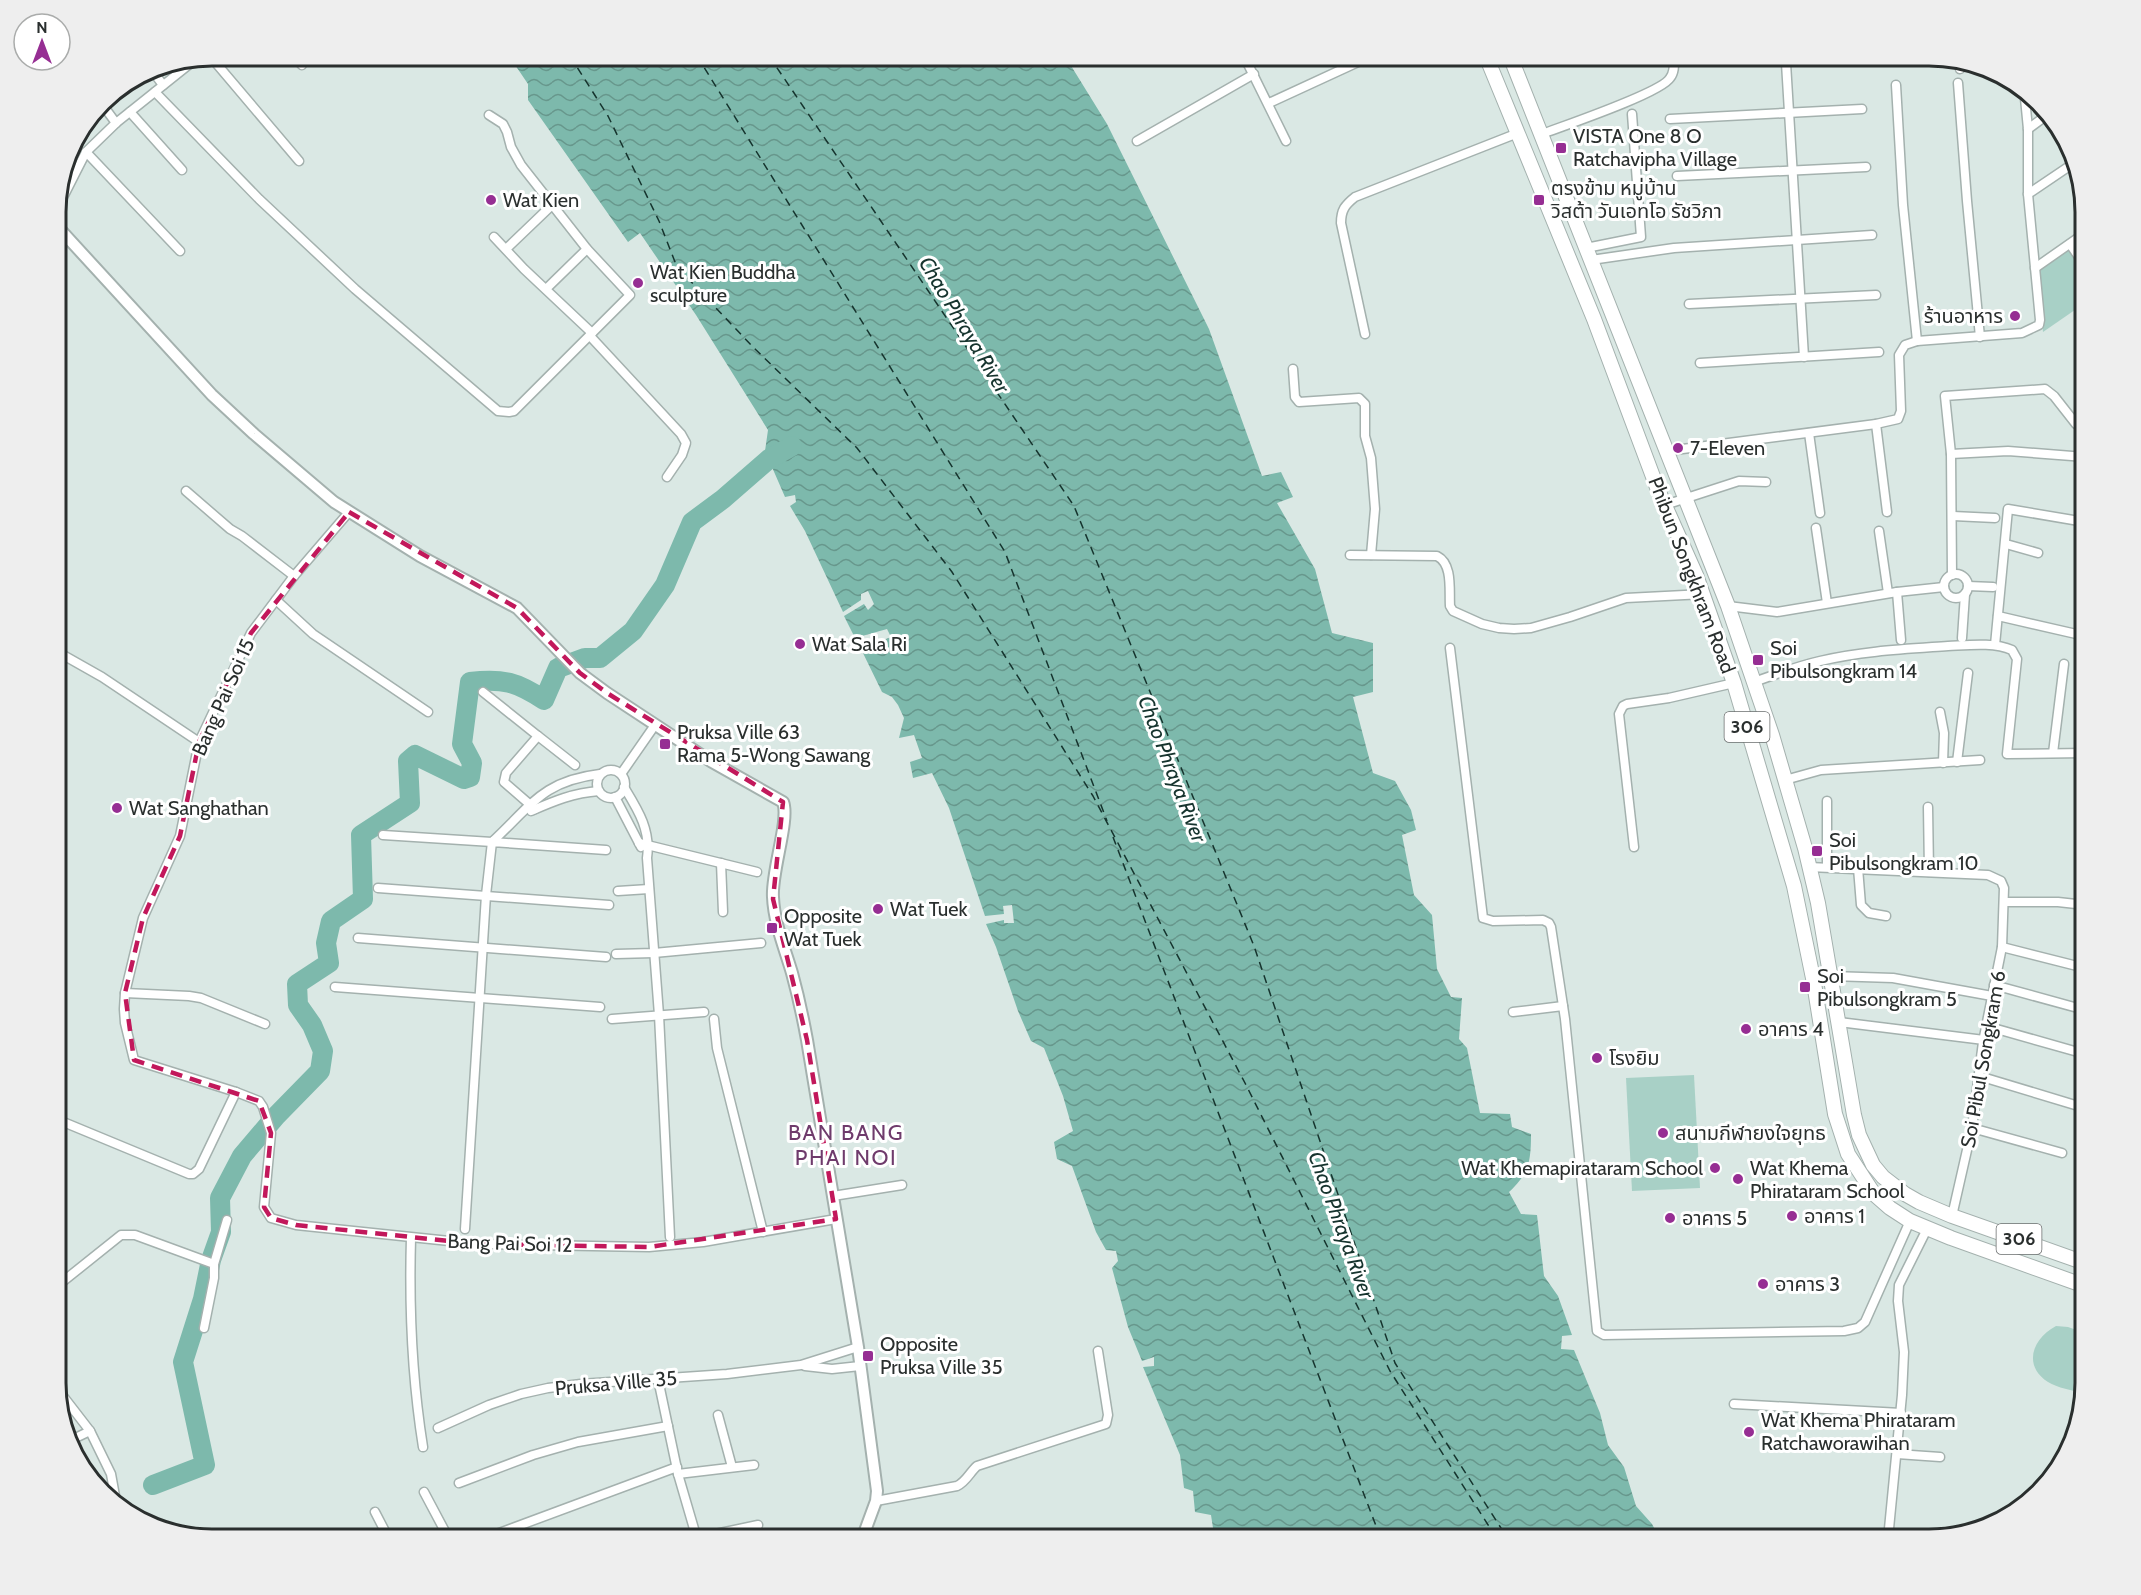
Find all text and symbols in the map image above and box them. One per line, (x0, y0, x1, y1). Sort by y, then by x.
north arrow (12, 12, 72, 72)
text: N (36, 18, 48, 37)
place label: VISTA One 8 O Ratchavipha Village (1573, 124, 1737, 171)
marker: VISTA One 8 O Ratchavipha Village (1554, 141, 1568, 155)
place label: ตรงข้าม หมู่บ้าน วิสต้า วันเอทโอ รัชวิภา (1550, 176, 1722, 223)
place label: Wat Kien (503, 188, 579, 212)
marker: Wat Kien (484, 193, 498, 207)
marker: ตรงข้าม หมู่บ้าน วิสต้า วันเอทโอ รัชวิภา (1532, 193, 1546, 207)
water label: Chao Phraya River (914, 252, 1016, 399)
place label: Wat Kien Buddha sculpture (650, 260, 796, 307)
marker: Wat Kien Buddha sculpture (631, 276, 645, 290)
place label: ร้านอาหาร (1924, 304, 2003, 328)
marker: ร้านอาหาร (2008, 309, 2022, 323)
place label: 7-Eleven (1690, 436, 1765, 460)
marker: 7-Eleven (1671, 441, 1685, 455)
street label: Phibun Songkhram Road (1643, 473, 1741, 677)
place label: Wat Sala Ri (812, 632, 907, 656)
street label: Bang Pai Soi 15 (187, 635, 259, 759)
place label: Soi Pibulsongkram 14 (1770, 636, 1918, 683)
marker: Wat Sala Ri (793, 637, 807, 651)
marker: Soi Pibulsongkram 14 (1751, 653, 1765, 667)
water label: Chao Phraya River (1133, 692, 1212, 847)
road number: 306 (1724, 712, 1770, 742)
place label: Pruksa Ville 63 Rama 5-Wong Sawang (677, 720, 871, 767)
marker: Pruksa Ville 63 Rama 5-Wong Sawang (658, 737, 672, 751)
place label: Wat Sanghathan (129, 796, 269, 820)
marker: Wat Sanghathan (110, 801, 124, 815)
place label: Soi Pibulsongkram 10 (1829, 828, 1979, 875)
marker: Soi Pibulsongkram 10 (1810, 844, 1824, 858)
place label: Wat Tuek (890, 897, 967, 921)
marker: Wat Tuek (871, 902, 885, 916)
place label: Opposite Wat Tuek (784, 904, 862, 951)
marker: Opposite Wat Tuek (765, 921, 779, 935)
place label: Soi Pibulsongkram 5 (1817, 964, 1957, 1011)
street label: Soi Pibul Songkram 6 (1956, 968, 2010, 1150)
marker: Soi Pibulsongkram 5 (1798, 980, 1812, 994)
place label: อาคาร 4 (1758, 1017, 1824, 1041)
marker: อาคาร 4 (1739, 1022, 1753, 1036)
place label: โรงยิม (1609, 1046, 1660, 1070)
marker: โรงยิม (1590, 1051, 1604, 1065)
district label: BAN BANG PHAI NOI (788, 1119, 904, 1171)
place label: สนามกีฬายงใจยุทธ (1675, 1121, 1826, 1145)
marker: สนามกีฬายงใจยุทธ (1656, 1126, 1670, 1140)
water label: Chao Phraya River (1303, 1148, 1380, 1303)
place label: Wat Khemapirataram School (1461, 1156, 1703, 1180)
place label: Wat Khema Phirataram School (1750, 1156, 1905, 1203)
marker: Wat Khemapirataram School (1708, 1161, 1722, 1175)
marker: Wat Khema Phirataram School (1731, 1172, 1745, 1186)
place label: อาคาร 1 (1804, 1204, 1865, 1228)
place label: อาคาร 5 (1682, 1206, 1747, 1230)
marker: อาคาร 1 (1785, 1209, 1799, 1223)
marker: อาคาร 5 (1663, 1211, 1677, 1225)
road number: 306 (1996, 1224, 2042, 1254)
street label: Bang Pai Soi 12 (447, 1229, 573, 1257)
place label: อาคาร 3 (1775, 1272, 1840, 1296)
marker: อาคาร 3 (1756, 1277, 1770, 1291)
place label: Opposite Pruksa Ville 35 (880, 1332, 1002, 1379)
marker: Opposite Pruksa Ville 35 (861, 1349, 875, 1363)
street label: Pruksa Ville 35 (554, 1366, 678, 1400)
place label: Wat Khema Phirataram Ratchaworawihan (1761, 1408, 1955, 1455)
marker: Wat Khema Phirataram Ratchaworawihan (1742, 1425, 1756, 1439)

